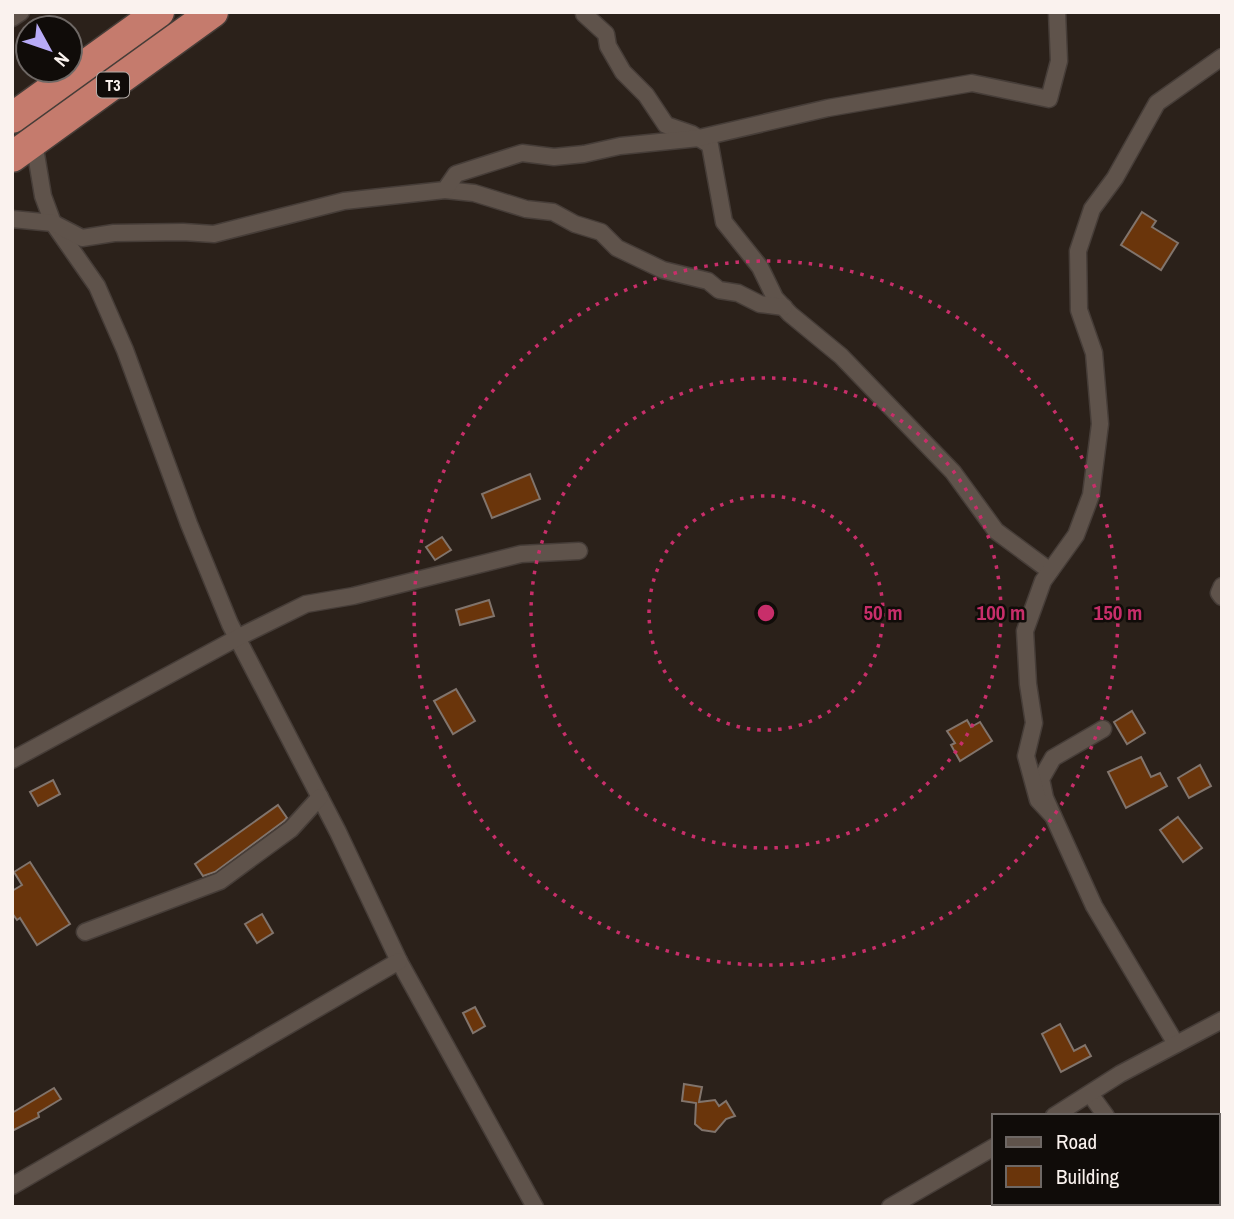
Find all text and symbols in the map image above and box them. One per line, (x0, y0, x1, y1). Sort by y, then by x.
north arrow (14, 14, 84, 84)
text: N (48, 47, 76, 73)
road number: T3 (97, 72, 129, 97)
text: 50 m (863, 598, 903, 627)
text: 100 m (977, 598, 1025, 627)
text: 150 m (1094, 598, 1142, 627)
centre of rings (754, 601, 778, 625)
legend (992, 1114, 1220, 1205)
text: Road (1056, 1127, 1097, 1156)
text: Building (1056, 1162, 1120, 1191)

